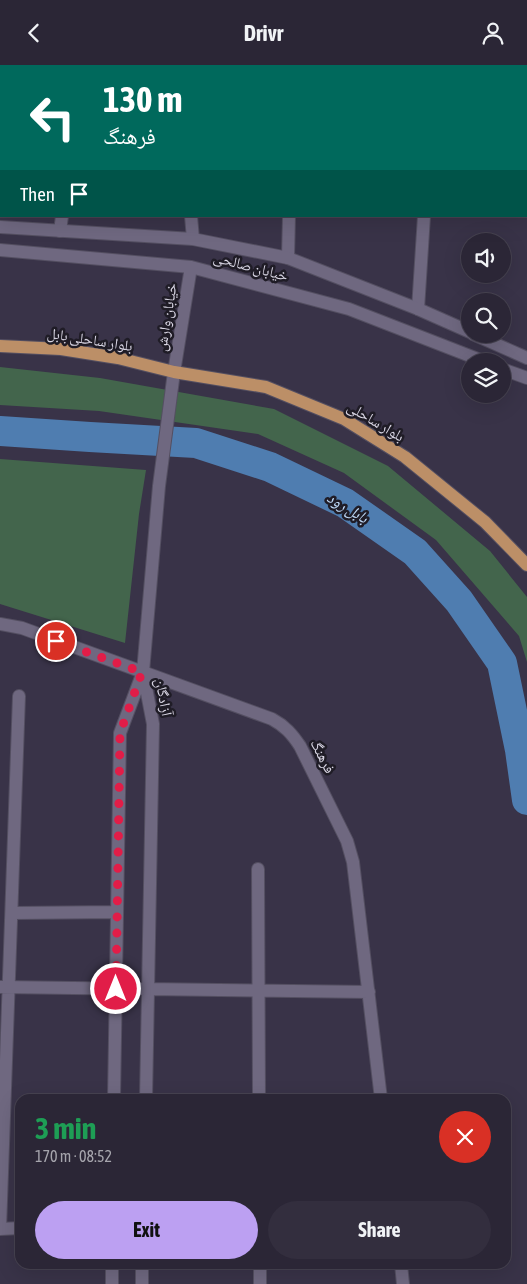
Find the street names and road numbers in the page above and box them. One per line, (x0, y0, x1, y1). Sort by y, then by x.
street label: خيابان صالحی (211, 248, 291, 286)
street label: خیابان وارش (152, 281, 182, 353)
street label: بلوار ساحلی بابل (46, 324, 134, 356)
street label: بلوار ساحلی (343, 397, 408, 446)
street label: آزادگان (150, 677, 176, 719)
street label: فرهنگ (306, 736, 339, 776)

